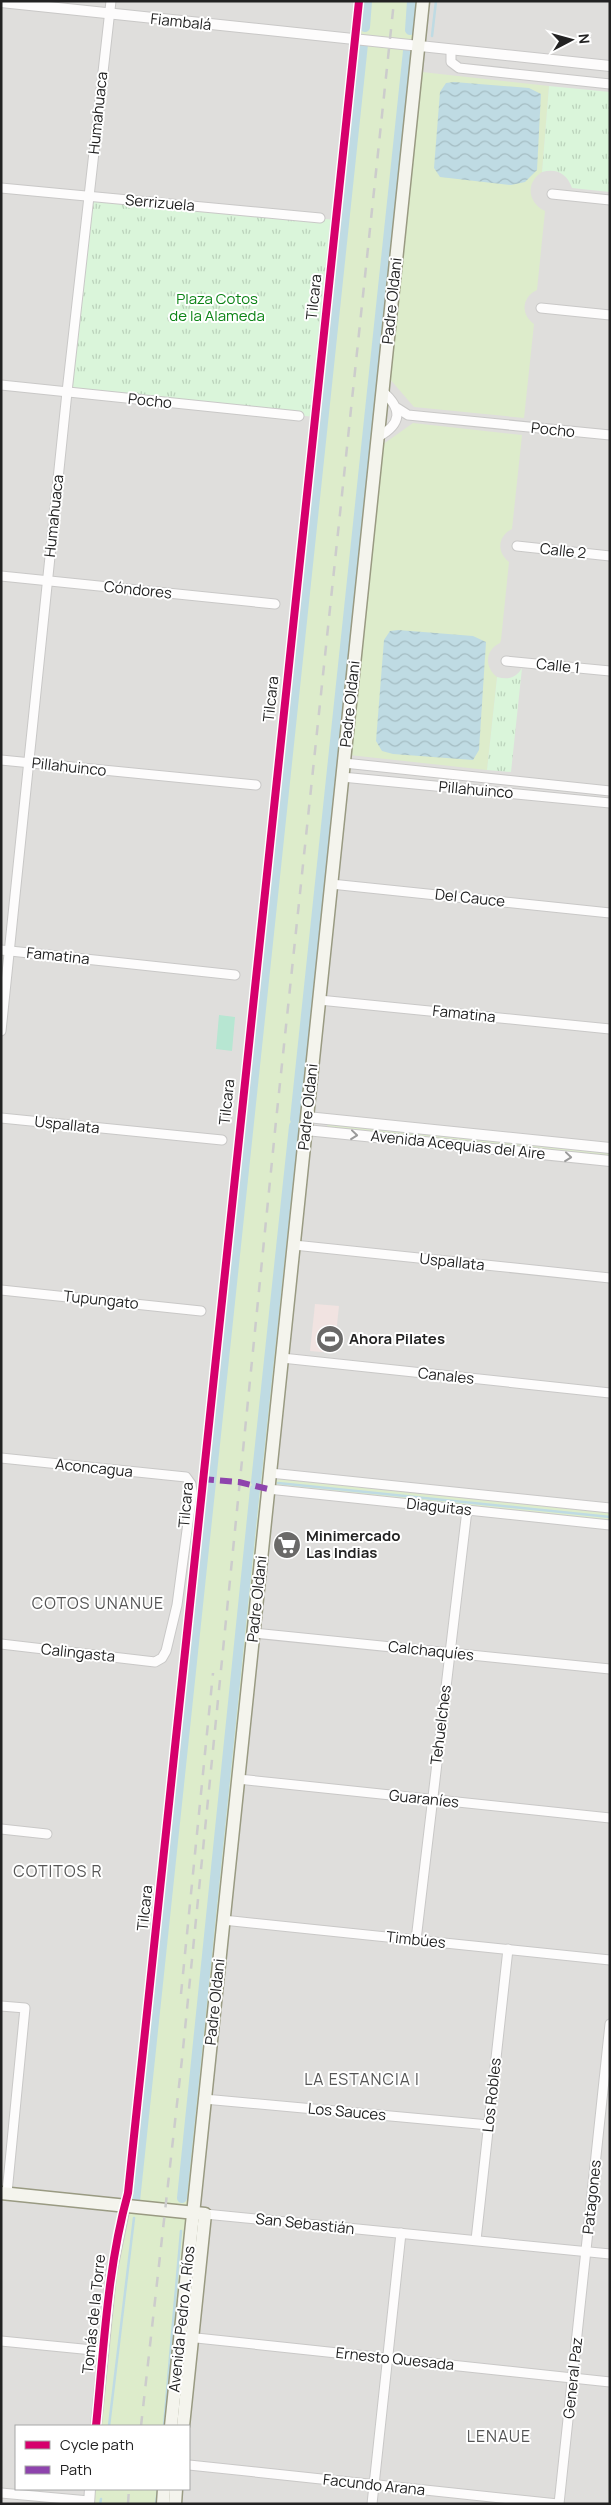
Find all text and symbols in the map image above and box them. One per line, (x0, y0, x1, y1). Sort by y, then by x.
street label: Fiambalá (150, 8, 213, 35)
north arrow (546, 15, 596, 65)
text: N (574, 33, 594, 45)
street label: Humahuaca (83, 71, 112, 155)
street label: Serrizuela (124, 189, 196, 216)
street label: Padre Oldani (377, 257, 406, 345)
street label: Tilcara (301, 273, 326, 321)
park label: Plaza Cotos de la Alameda (169, 288, 265, 326)
street label: Pocho (127, 388, 173, 413)
street label: Pocho (530, 417, 576, 442)
street label: Humahuaca (39, 474, 68, 558)
street label: Calle 2 (539, 538, 587, 563)
street label: Cóndores (103, 575, 173, 604)
street label: Calle 1 (535, 653, 581, 678)
street label: Padre Oldani (335, 660, 364, 748)
street label: Tilcara (258, 675, 283, 723)
street label: Pillahuinco (31, 752, 108, 781)
street label: Pillahuinco (438, 776, 514, 803)
street label: Del Cauce (434, 883, 506, 912)
street label: Famatina (25, 942, 91, 969)
street label: Famatina (431, 1000, 497, 1027)
street label: Padre Oldani (293, 1063, 322, 1151)
street label: Tilcara (214, 1078, 239, 1126)
street label: Uspallata (33, 1111, 101, 1138)
street label: Avenida Acequias del Aire (370, 1125, 547, 1164)
one-way arrow (350, 1129, 358, 1140)
one-way arrow (564, 1151, 572, 1162)
street label: Uspallata (418, 1248, 486, 1275)
street label: Tupungato (62, 1285, 140, 1314)
sports icon: Ahora Pilates (315, 1324, 345, 1354)
place label: Ahora Pilates (349, 1328, 445, 1349)
street label: Canales (417, 1362, 475, 1389)
street label: Aconcagua (54, 1453, 134, 1482)
street label: Tilcara (173, 1481, 198, 1529)
street label: Diaguitas (405, 1493, 473, 1520)
place label: Minimercado Las Indias (306, 1525, 401, 1563)
supermarket icon: Minimercado Las Indias (272, 1530, 302, 1560)
street label: Padre Oldani (242, 1555, 271, 1643)
district label: COTOS UNANUE (32, 1592, 164, 1614)
street label: Calchaquíes (387, 1636, 475, 1665)
street label: Calingasta (40, 1638, 116, 1667)
street label: Tehuelches (425, 1684, 456, 1766)
street label: Guaraníes (388, 1784, 460, 1813)
district label: COTITOS R (13, 1860, 103, 1882)
street label: Tilcara (132, 1884, 157, 1932)
street label: Timbúes (385, 1926, 447, 1953)
street label: Padre Oldani (200, 1958, 229, 2046)
street label: Los Robles (477, 2057, 506, 2133)
district label: LA ESTANCIA I (304, 2068, 420, 2090)
street label: Los Sauces (307, 2098, 387, 2125)
street label: Patagones (577, 2159, 606, 2235)
street label: San Sebastián (255, 2208, 356, 2239)
street label: Avenida Pedro A. Ríos (163, 2245, 200, 2393)
street label: Tomás de la Torre (77, 2253, 110, 2375)
street label: General Paz (558, 2336, 587, 2420)
street label: Ernesto Quesada (335, 2342, 455, 2375)
legend (15, 2425, 190, 2490)
district label: LENAUE (467, 2425, 531, 2447)
text: Cycle path (60, 2434, 134, 2455)
text: Path (60, 2459, 92, 2480)
street label: Facundo Arana (322, 2469, 426, 2500)

